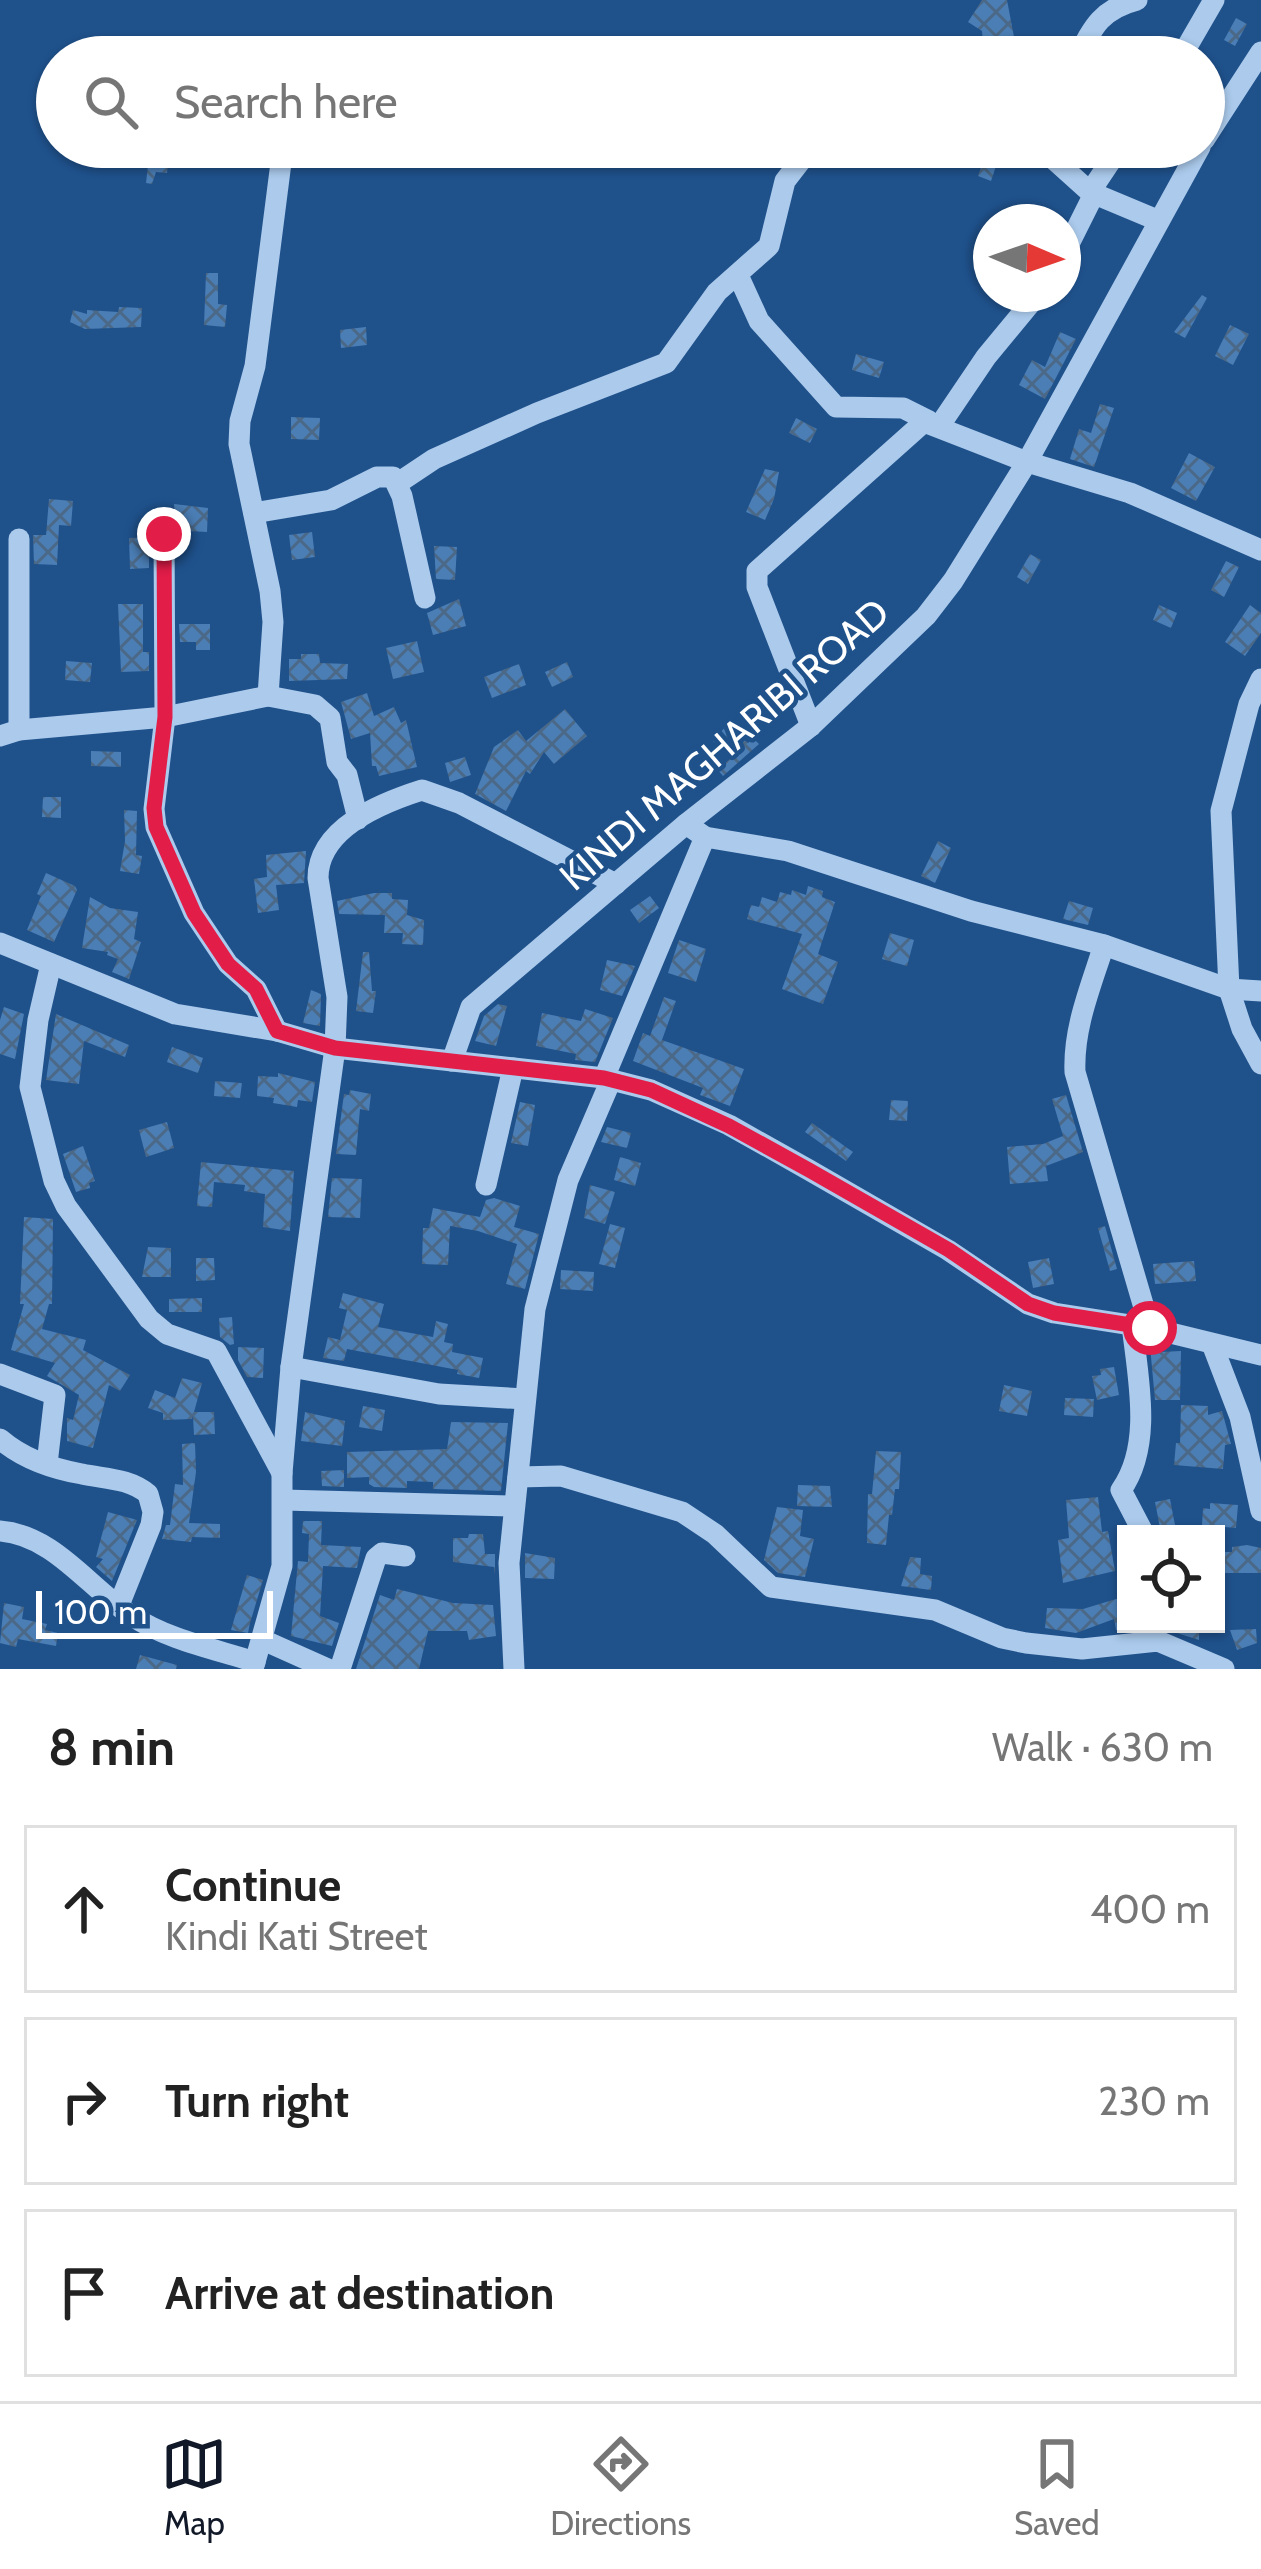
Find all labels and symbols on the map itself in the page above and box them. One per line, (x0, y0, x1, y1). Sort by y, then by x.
north arrow (973, 204, 1081, 312)
route end (137, 507, 191, 561)
street label: KINDI MAGHARIBI ROAD (550, 588, 898, 900)
route start (1123, 1301, 1177, 1355)
scale bar (36, 1585, 273, 1638)

